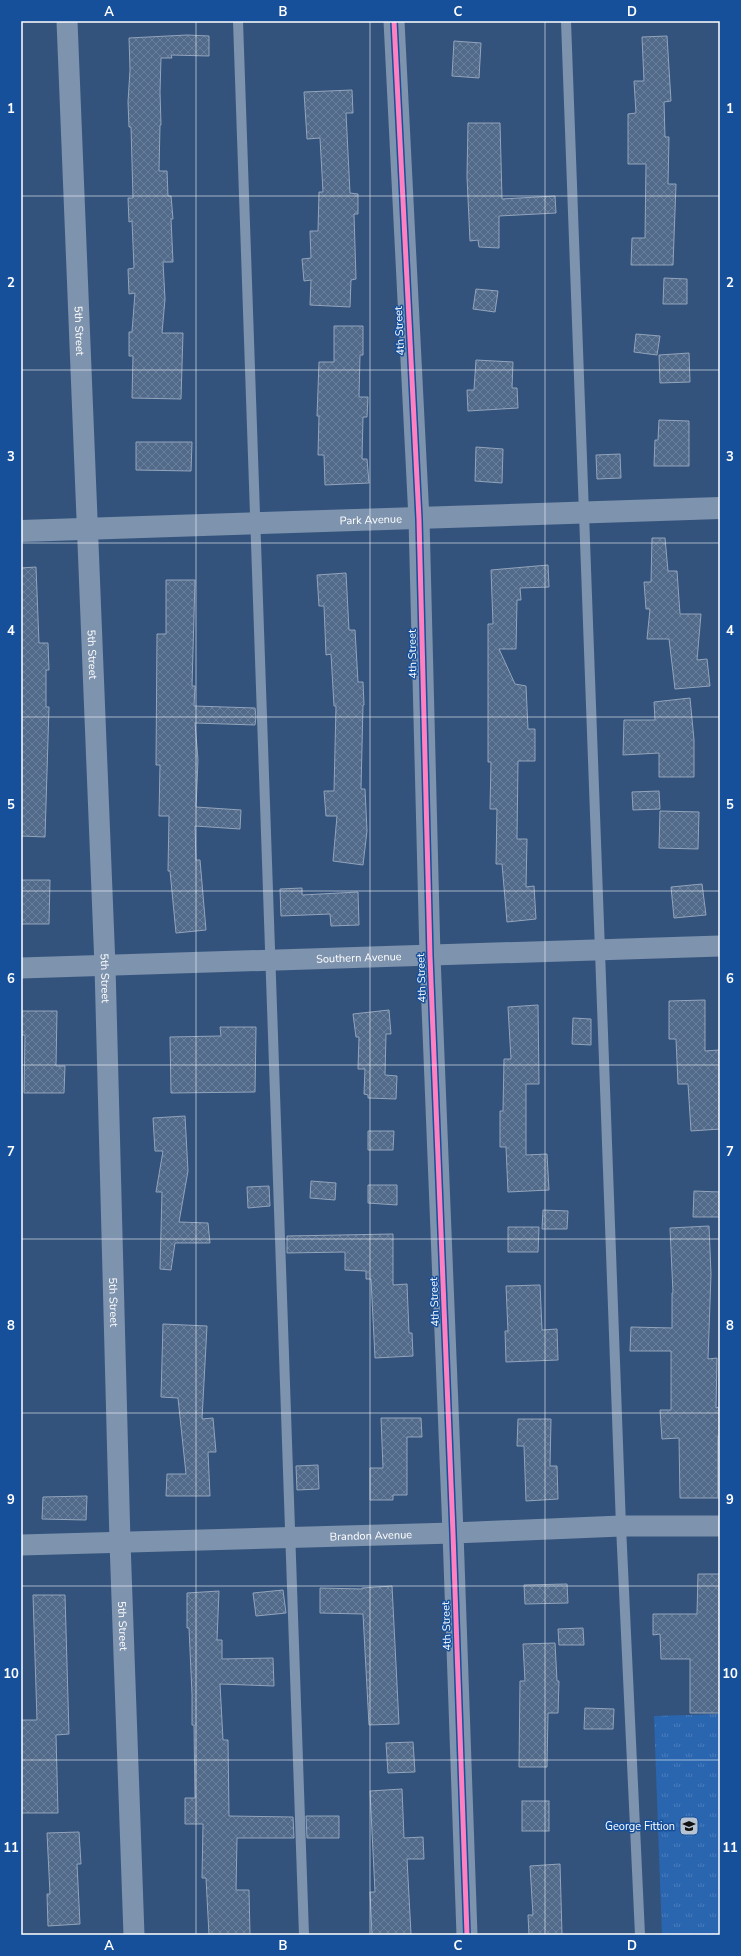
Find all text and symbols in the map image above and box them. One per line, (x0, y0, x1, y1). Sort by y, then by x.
text: A (104, 3, 114, 21)
text: B (279, 3, 288, 21)
text: C (454, 3, 463, 21)
text: D (627, 3, 637, 21)
text: 1 (7, 100, 15, 118)
text: 1 (726, 100, 734, 118)
text: 2 (7, 274, 15, 292)
text: 2 (726, 274, 734, 292)
street label: 5th Street (70, 306, 87, 356)
street label: 4th Street (391, 306, 408, 356)
text: 3 (7, 448, 15, 466)
text: 3 (726, 448, 734, 466)
street label: Park Avenue (339, 511, 402, 529)
text: 4 (7, 622, 15, 640)
text: 4 (726, 622, 734, 640)
street label: 5th Street (83, 629, 100, 680)
street label: 4th Street (405, 629, 420, 679)
text: 5 (7, 796, 15, 814)
text: 5 (726, 796, 734, 814)
street label: Southern Avenue (316, 949, 402, 967)
street label: 5th Street (97, 953, 113, 1003)
street label: 4th Street (413, 953, 430, 1003)
text: 6 (7, 970, 15, 988)
text: 6 (726, 970, 734, 988)
text: 7 (7, 1143, 15, 1161)
text: 7 (726, 1143, 734, 1161)
street label: 5th Street (105, 1277, 121, 1327)
street label: 4th Street (426, 1277, 443, 1327)
text: 8 (7, 1317, 15, 1335)
text: 8 (726, 1317, 734, 1335)
text: 9 (7, 1491, 15, 1509)
text: 9 (726, 1491, 734, 1509)
street label: Brandon Avenue (329, 1527, 412, 1544)
street label: 5th Street (114, 1601, 131, 1651)
street label: 4th Street (438, 1601, 455, 1651)
text: 10 (3, 1665, 19, 1683)
text: 10 (722, 1665, 738, 1683)
school or university icon: George Fittion (678, 1815, 700, 1837)
place label: George Fittion (605, 1819, 675, 1834)
text: 11 (3, 1839, 19, 1857)
text: 11 (722, 1839, 738, 1857)
text: A (104, 1937, 114, 1955)
text: B (279, 1937, 288, 1955)
text: C (454, 1937, 463, 1955)
text: D (627, 1937, 637, 1955)

